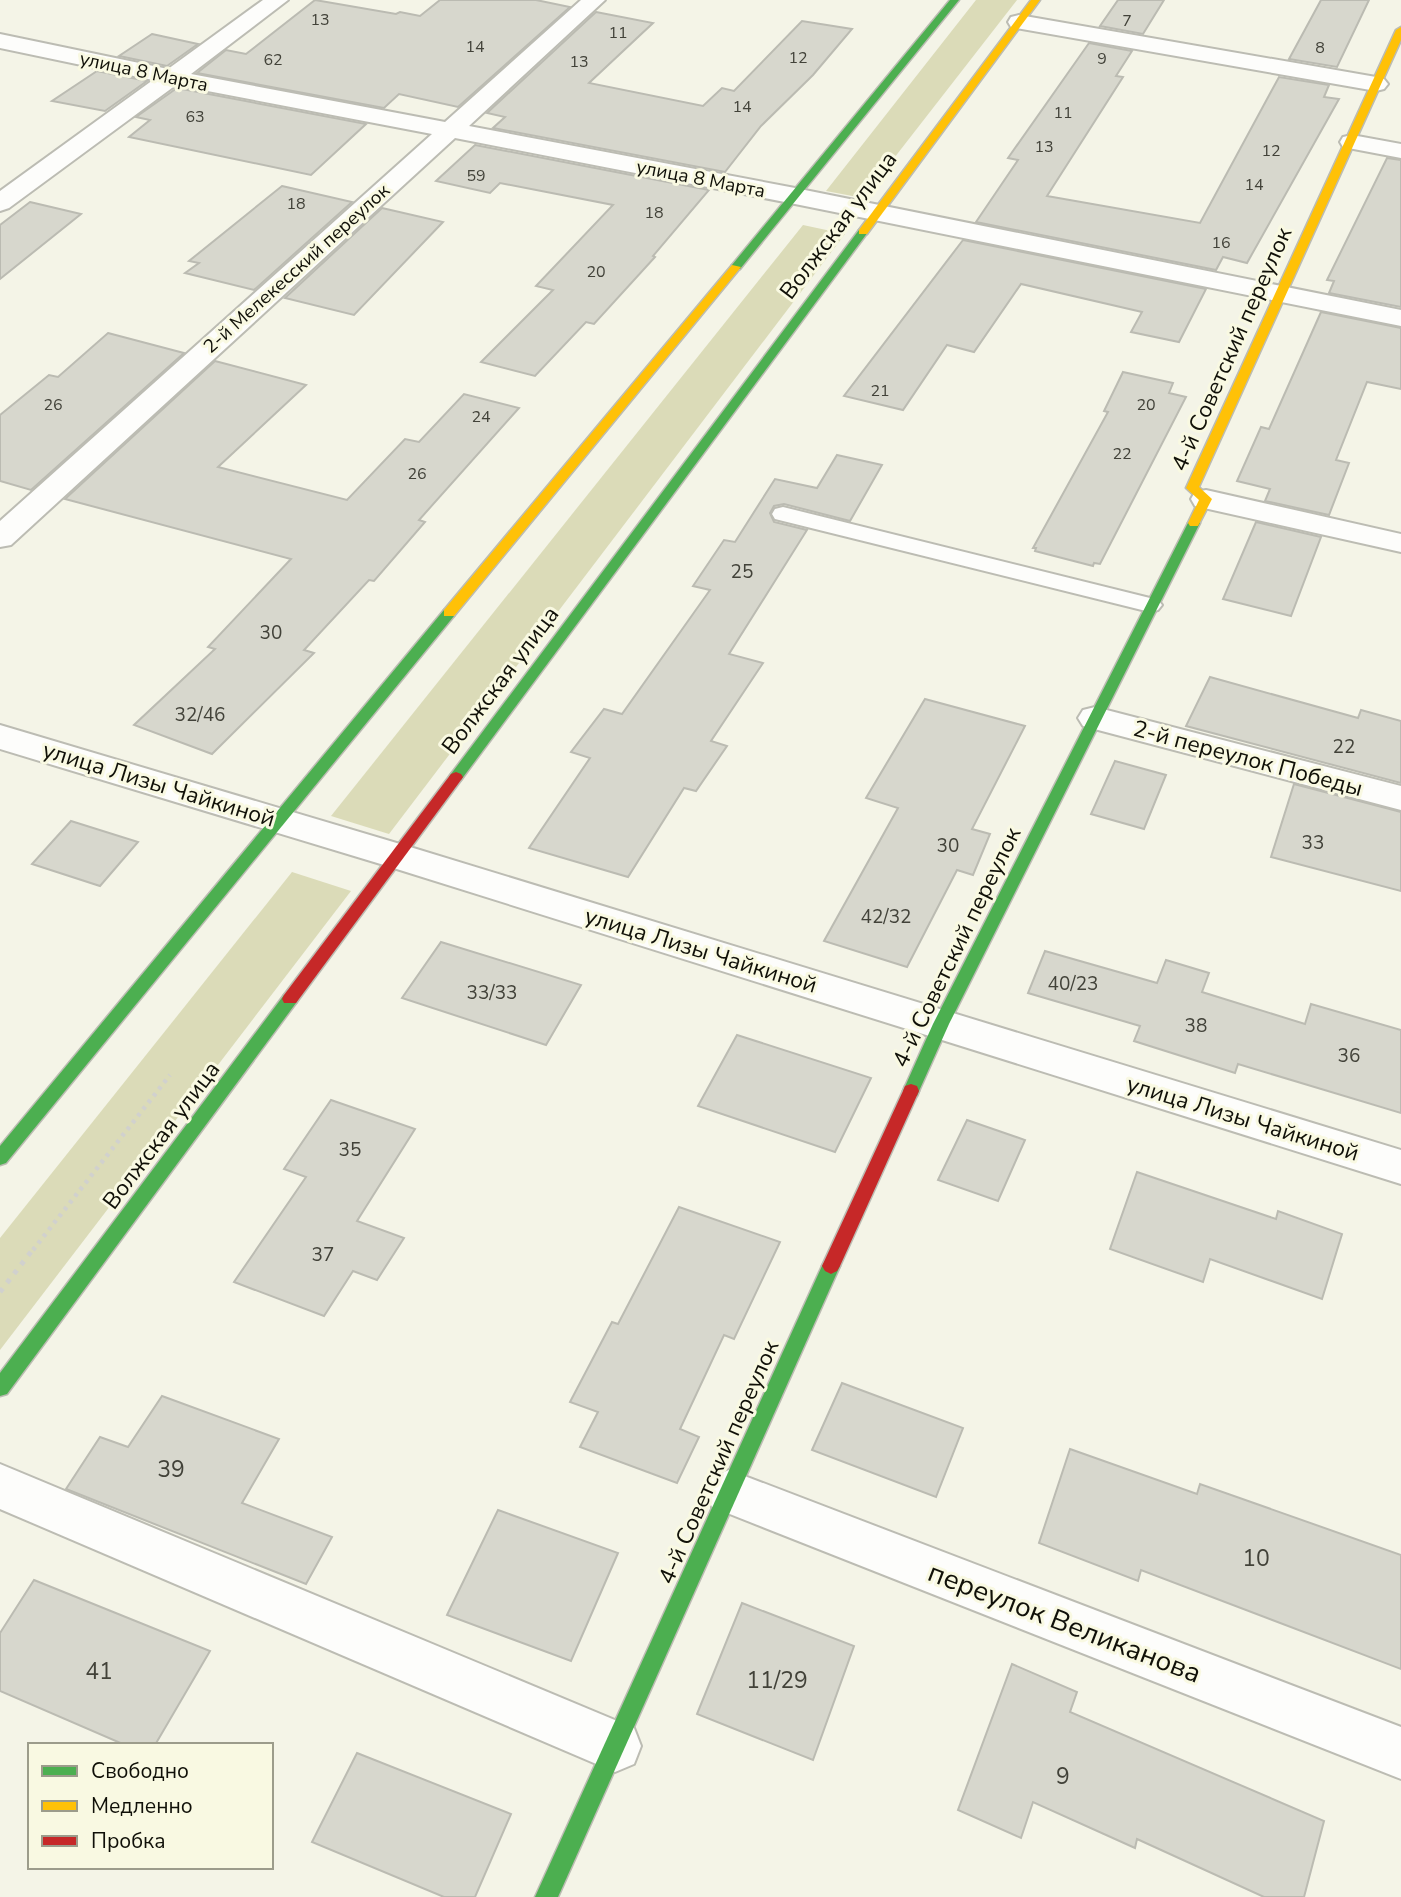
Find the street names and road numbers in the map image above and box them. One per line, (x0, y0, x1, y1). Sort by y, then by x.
street label: улица 8 Марта (77, 46, 210, 98)
street label: Волжская улица (773, 145, 904, 305)
street label: улица 8 Марта (634, 154, 767, 204)
street label: 2-й Мелекесский переулок (198, 178, 395, 360)
street label: 4-й Советский переулок (1164, 222, 1300, 476)
street label: Волжская улица (435, 600, 566, 760)
street label: 2-й переулок Победы (1130, 713, 1366, 804)
street label: улица Лизы Чайкиной (39, 734, 279, 835)
street label: 4-й Советский переулок (885, 821, 1029, 1073)
street label: улица Лизы Чайкиной (581, 900, 821, 1001)
street label: Волжская улица (96, 1055, 227, 1215)
street label: улица Лизы Чайкиной (1123, 1068, 1363, 1169)
street label: 4-й Советский переулок (651, 1335, 787, 1589)
street label: переулок Великанова (923, 1553, 1207, 1693)

